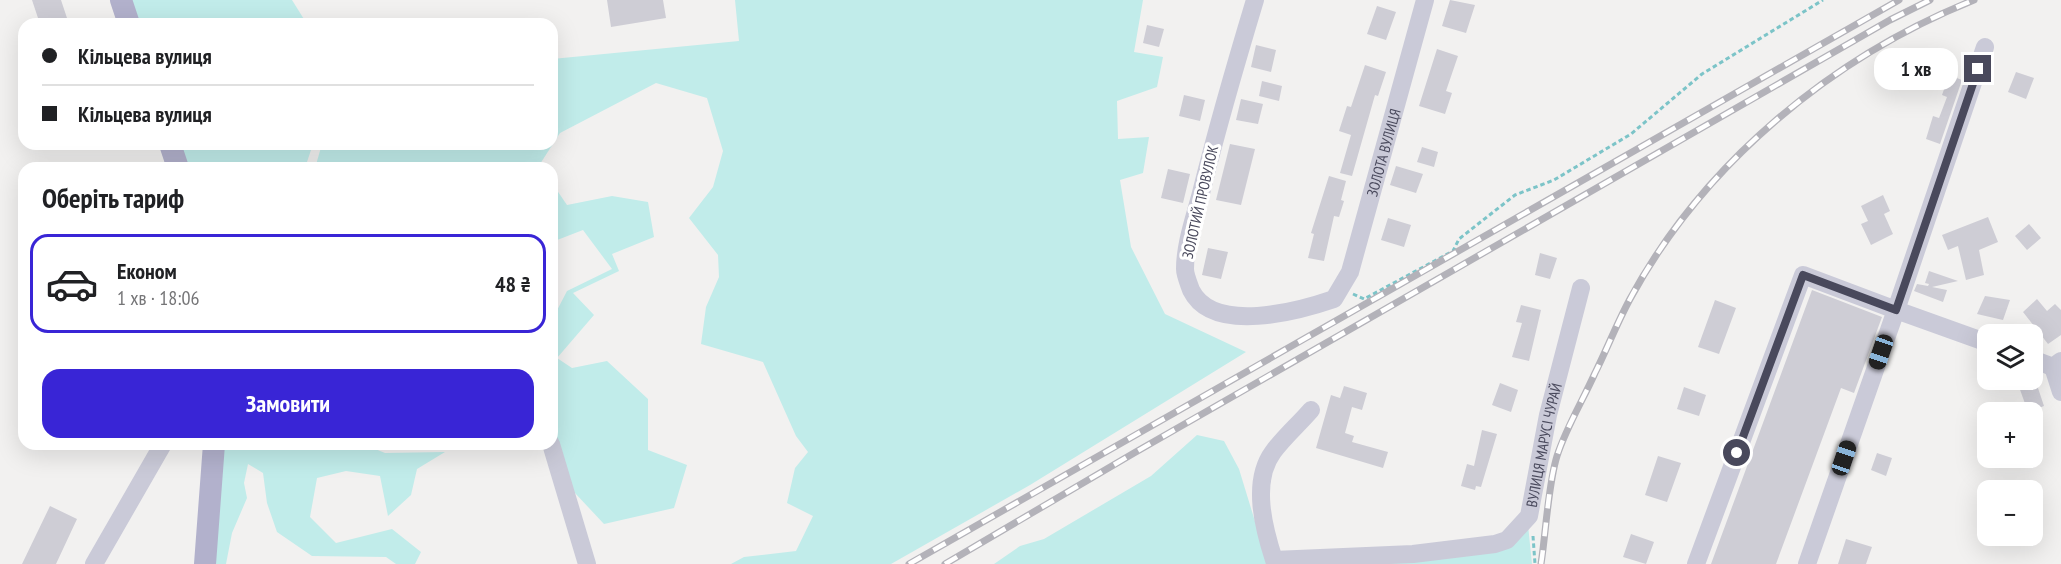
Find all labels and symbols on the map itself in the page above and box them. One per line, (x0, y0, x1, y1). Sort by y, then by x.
callout: 1 хв (1873, 48, 1957, 90)
route end (1964, 55, 1991, 82)
street label: ЗОЛОТА ВУЛИЦЯ (1362, 106, 1404, 198)
street label: ЗОЛОТИЙ ПРОВУЛОК (1178, 143, 1222, 260)
car (1867, 332, 1895, 372)
street label: ВУЛИЦЯ МАРУСІ ЧУРАЙ (1521, 381, 1565, 509)
car (1830, 438, 1858, 478)
route start (1723, 439, 1750, 466)

